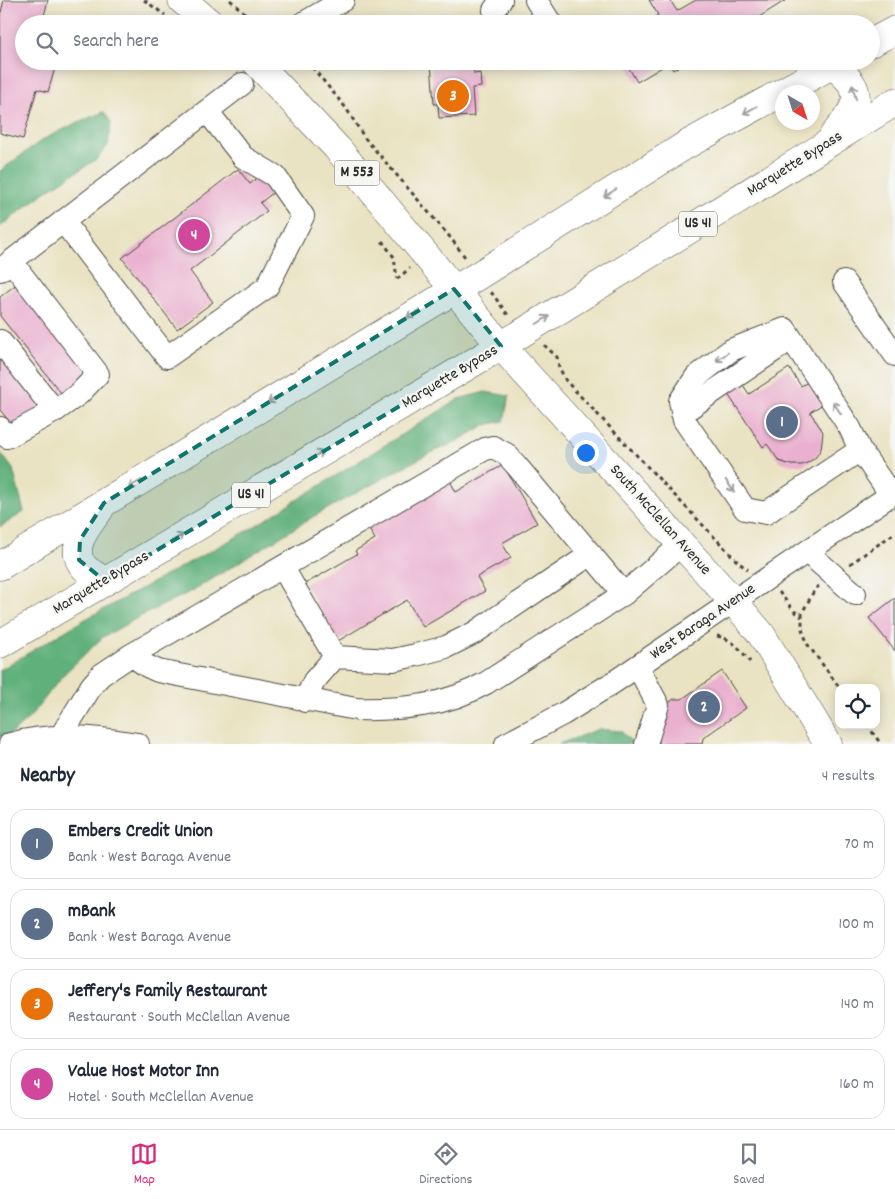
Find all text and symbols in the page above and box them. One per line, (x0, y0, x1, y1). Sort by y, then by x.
search box (15, 15, 880, 70)
icon: search (33, 29, 61, 57)
text: Search here (73, 29, 159, 56)
pin: 3 (437, 77, 469, 115)
one-way arrow (849, 84, 858, 100)
north arrow (775, 85, 820, 130)
one-way arrow (742, 105, 757, 115)
street label: Marquette Bypass (743, 125, 847, 203)
road number: M 553 (334, 160, 380, 186)
one-way arrow (603, 187, 617, 198)
road number: US 41 (679, 212, 717, 236)
pin: 4 (178, 216, 210, 254)
one-way arrow (406, 310, 420, 320)
one-way arrow (535, 315, 549, 325)
street label: Marquette Bypass (397, 339, 503, 415)
one-way arrow (716, 351, 729, 362)
one-way arrow (268, 395, 282, 405)
one-way arrow (831, 401, 841, 415)
pin: 1 (766, 403, 798, 441)
your location (573, 440, 599, 466)
one-way arrow (310, 450, 324, 460)
street label: South McClellan Avenue (604, 459, 716, 581)
one-way arrow (129, 479, 143, 489)
one-way arrow (725, 479, 735, 493)
road number: US 41 (232, 482, 270, 508)
one-way arrow (170, 533, 184, 543)
street label: Marquette Bypass (48, 545, 154, 621)
street label: West Baraga Avenue (646, 578, 760, 666)
map controls (835, 684, 880, 729)
button: locate (835, 684, 880, 729)
pin: 2 (688, 688, 720, 726)
text: Nearby (20, 762, 75, 792)
text: 4 results (822, 765, 875, 788)
text: Embers Credit Union (68, 819, 213, 846)
text: 1 (35, 833, 39, 856)
text: 70 m (844, 833, 874, 856)
text: Bank · West Baraga Avenue (68, 846, 231, 869)
text: mBank (68, 899, 116, 926)
text: 2 (34, 913, 41, 936)
text: 100 m (838, 913, 874, 936)
text: Bank · West Baraga Avenue (68, 926, 231, 949)
text: Jeffery's Family Restaurant (68, 979, 267, 1006)
text: 3 (33, 993, 41, 1016)
text: 140 m (840, 993, 874, 1016)
text: Restaurant · South McClellan Avenue (68, 1006, 290, 1029)
text: Value Host Motor Inn (68, 1059, 219, 1086)
text: 4 (34, 1073, 40, 1096)
text: 160 m (839, 1073, 874, 1096)
text: Hotel · South McClellan Avenue (68, 1086, 254, 1109)
tab: Map (130, 1140, 158, 1190)
tab: Directions (419, 1140, 472, 1190)
tab: Saved (733, 1140, 765, 1190)

